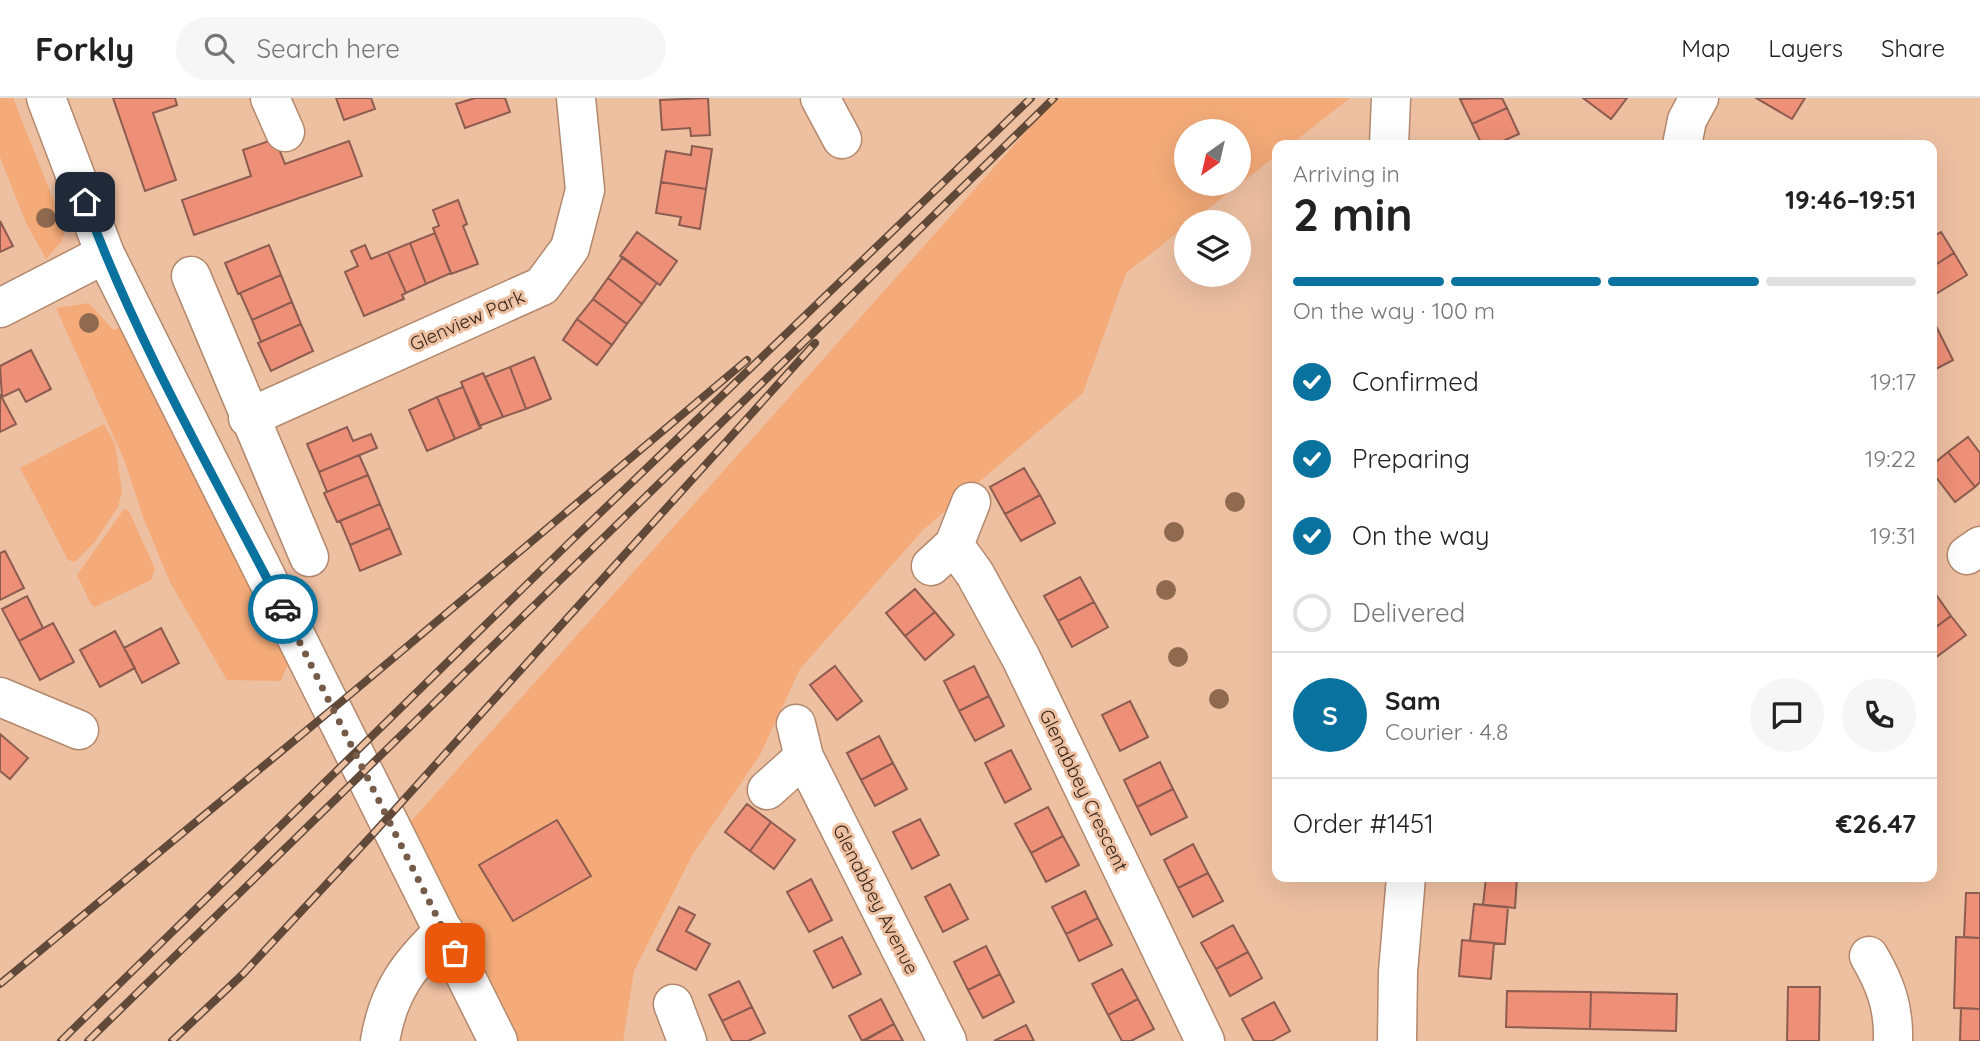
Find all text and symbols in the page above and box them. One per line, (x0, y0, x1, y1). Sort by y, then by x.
search box (176, 17, 666, 80)
text: Forkly (35, 28, 134, 69)
icon: search (200, 29, 238, 67)
text: Search here (256, 32, 400, 65)
text: Map (1681, 33, 1730, 63)
text: Layers (1768, 33, 1843, 63)
text: Share (1881, 33, 1945, 63)
north arrow (1174, 119, 1251, 196)
map controls (1174, 119, 1251, 287)
text: Arriving in (1293, 159, 1400, 188)
pin (55, 172, 115, 232)
icon: home (66, 183, 104, 221)
text: 19:46–19:51 (1785, 183, 1916, 216)
text: 2 min (1293, 185, 1413, 243)
button: layers (1174, 210, 1251, 287)
street label: Glenview Park (406, 284, 528, 356)
text: On the way · 100 m (1293, 296, 1495, 325)
icon: check (1293, 363, 1331, 401)
text: Confirmed (1352, 365, 1479, 398)
text: 19:17 (1870, 367, 1916, 396)
icon: check (1293, 440, 1331, 478)
text: Preparing (1352, 442, 1470, 475)
text: 19:22 (1865, 444, 1916, 473)
icon: check (1293, 517, 1331, 555)
text: On the way (1352, 519, 1490, 552)
text: 19:31 (1870, 521, 1916, 550)
courier (248, 574, 318, 644)
icon: car (264, 590, 302, 628)
text: Delivered (1352, 596, 1465, 629)
button: chat (1750, 678, 1824, 752)
button: phone (1842, 678, 1916, 752)
text: Sam (1385, 684, 1441, 717)
text: S (1322, 699, 1338, 732)
street label: Glenabbey Crescent (1034, 705, 1134, 875)
text: Courier · 4.8 (1385, 717, 1508, 746)
text: Order #1451 (1293, 807, 1434, 840)
text: €26.47 (1836, 807, 1916, 840)
street label: Glenabbey Avenue (828, 820, 924, 978)
pin (425, 923, 485, 983)
icon: bag (436, 934, 474, 972)

